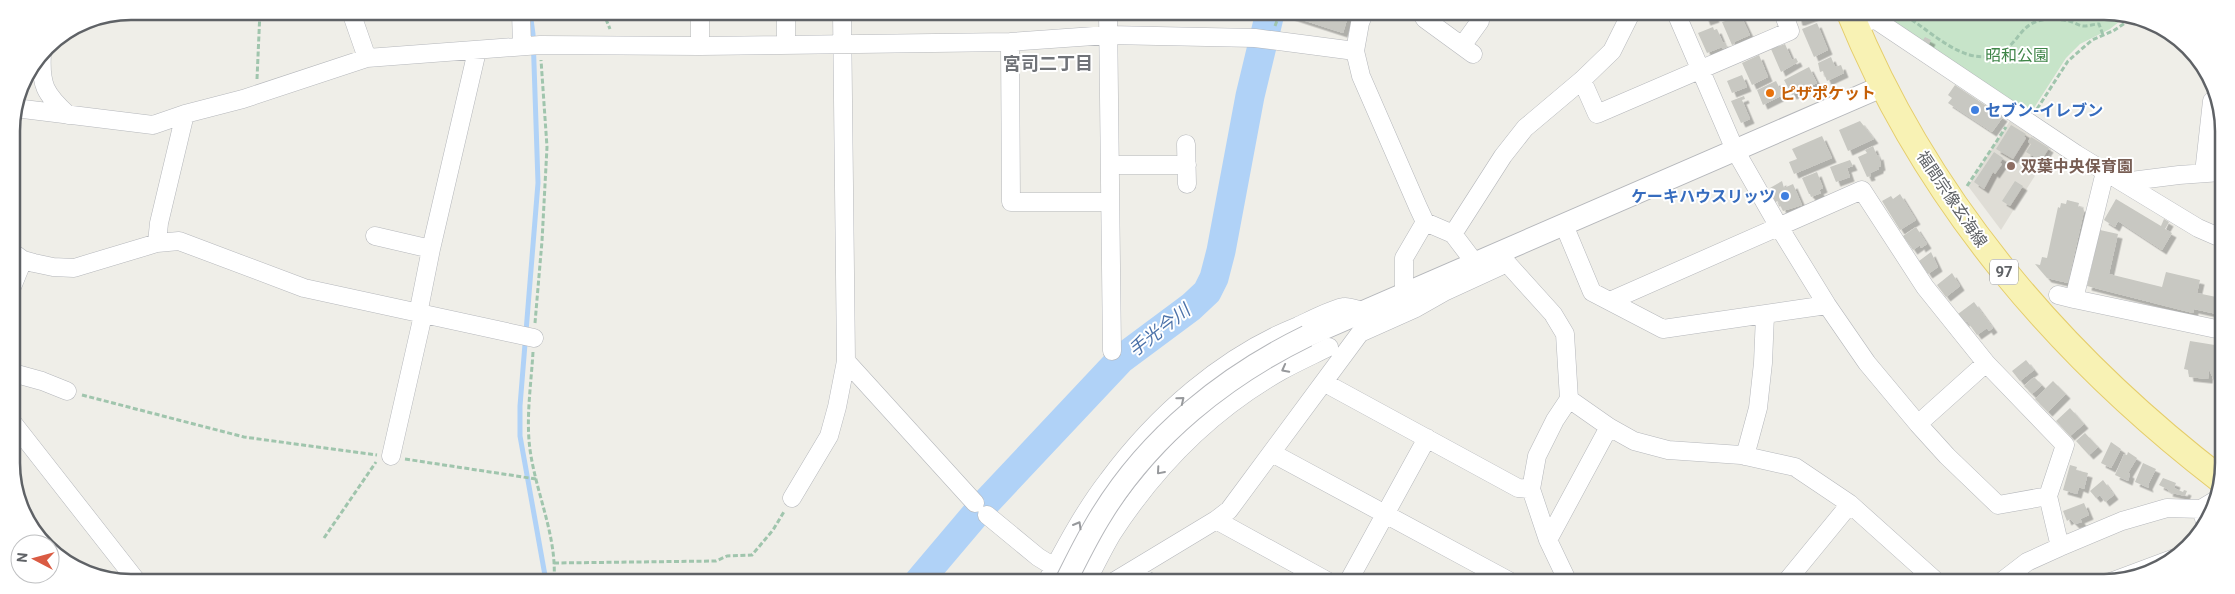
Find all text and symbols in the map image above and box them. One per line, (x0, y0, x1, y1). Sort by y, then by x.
park label: 昭和公園 (1985, 46, 2049, 65)
district label: 宮司二丁目 (1003, 53, 1093, 74)
place label: ピザポケット (1780, 84, 1876, 103)
marker: ピザポケット (1764, 87, 1776, 99)
place label: セブン-イレブン (1985, 101, 2103, 120)
marker: セブン-イレブン (1969, 104, 1981, 116)
street label: 福間宗像玄海線 (1913, 147, 1991, 251)
place label: 双葉中央保育園 (2021, 157, 2133, 176)
marker: 双葉中央保育園 (2005, 160, 2017, 172)
place label: ケーキハウスリッツ (1631, 187, 1775, 206)
marker: ケーキハウスリッツ (1779, 190, 1791, 202)
road number: 97 (1990, 260, 2018, 284)
water label: 手光今川 (1124, 298, 1195, 360)
one-way arrow (1282, 363, 1291, 373)
one-way arrow (1176, 397, 1185, 406)
one-way arrow (1157, 465, 1166, 474)
one-way arrow (1072, 521, 1082, 530)
north arrow (10, 534, 60, 584)
text: N (14, 552, 31, 563)

